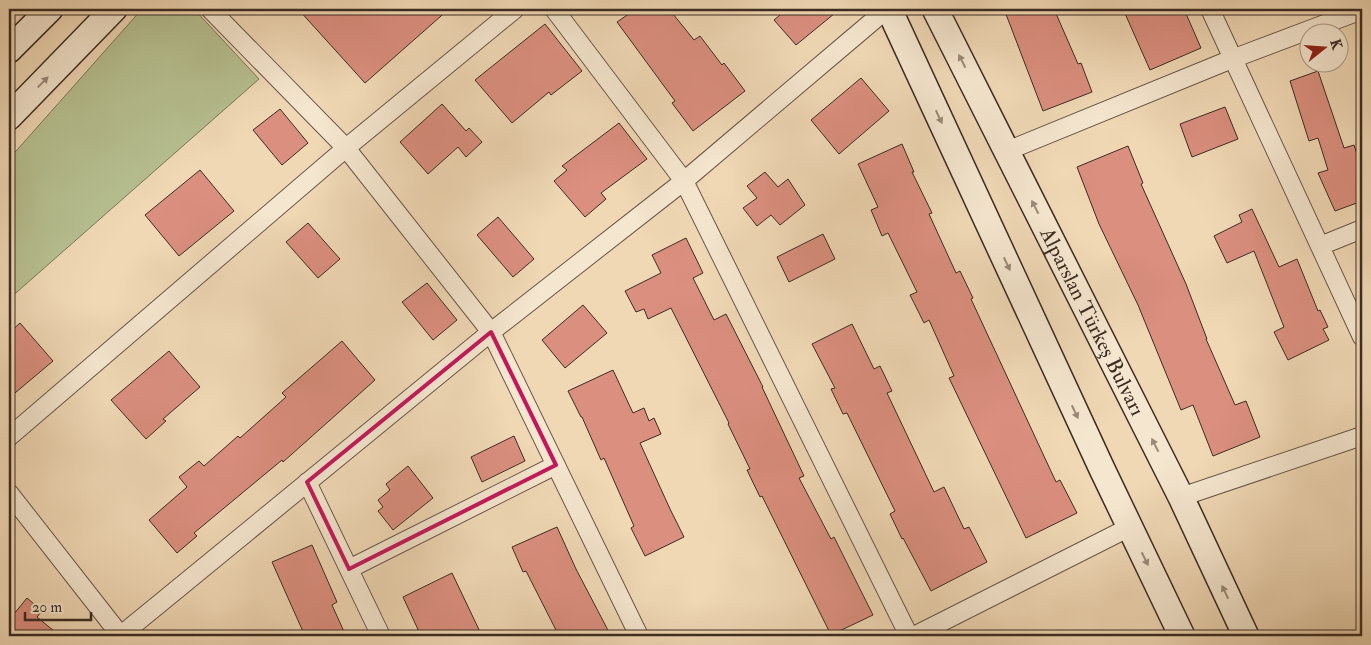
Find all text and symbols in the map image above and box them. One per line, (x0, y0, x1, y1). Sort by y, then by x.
north arrow (1298, 22, 1348, 72)
text: K (1326, 37, 1346, 53)
one-way arrow (958, 54, 966, 69)
one-way arrow (37, 76, 49, 88)
one-way arrow (935, 110, 943, 124)
one-way arrow (1031, 199, 1039, 214)
street label: Alparslan Türkeş Bulvarı (1033, 222, 1151, 420)
one-way arrow (1003, 257, 1011, 271)
one-way arrow (1072, 405, 1080, 419)
one-way arrow (1151, 438, 1159, 452)
one-way arrow (1141, 551, 1149, 566)
one-way arrow (1221, 585, 1229, 599)
scale bar (25, 590, 91, 622)
text: 20 m (32, 598, 62, 617)

